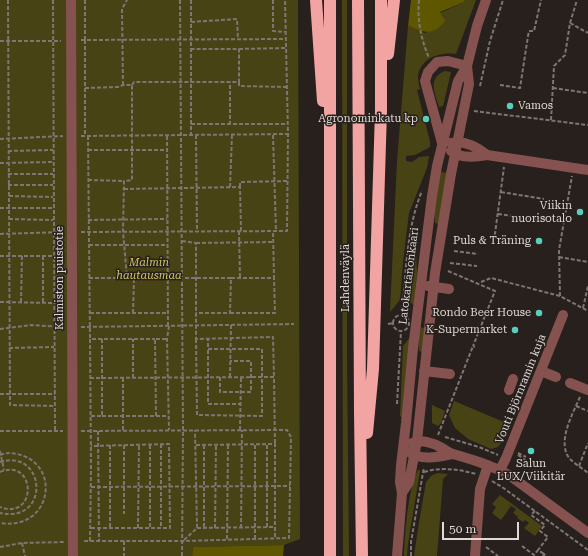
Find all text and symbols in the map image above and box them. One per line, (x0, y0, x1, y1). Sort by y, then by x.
place label: Vamos (518, 99, 553, 113)
marker: Vamos (505, 101, 515, 111)
place label: Agronominkatu kp (318, 112, 418, 126)
marker: Agronominkatu kp (421, 114, 431, 124)
place label: Viikin nuorisotalo (511, 199, 572, 225)
marker: Viikin nuorisotalo (575, 207, 585, 217)
street label: Kalmiston puistotie (53, 226, 67, 330)
street label: Latokartanonkaari (396, 227, 422, 325)
place label: Puls & Träning (453, 234, 531, 248)
marker: Puls & Träning (534, 236, 544, 246)
street label: Lahdenväylä (339, 244, 353, 312)
park label: Malmin hautausmaa (116, 256, 182, 282)
place label: Rondo Beer House (432, 306, 531, 320)
marker: Rondo Beer House (534, 308, 544, 318)
place label: K-Supermarket (426, 323, 507, 337)
marker: K-Supermarket (510, 325, 520, 335)
street label: Vouti Björnramin kuja (493, 332, 549, 446)
marker: Salun LUX/Viikitär (526, 446, 536, 456)
place label: Salun LUX/Viikitär (497, 457, 565, 483)
scale bar (444, 514, 521, 540)
text: 50 m (449, 522, 476, 536)

